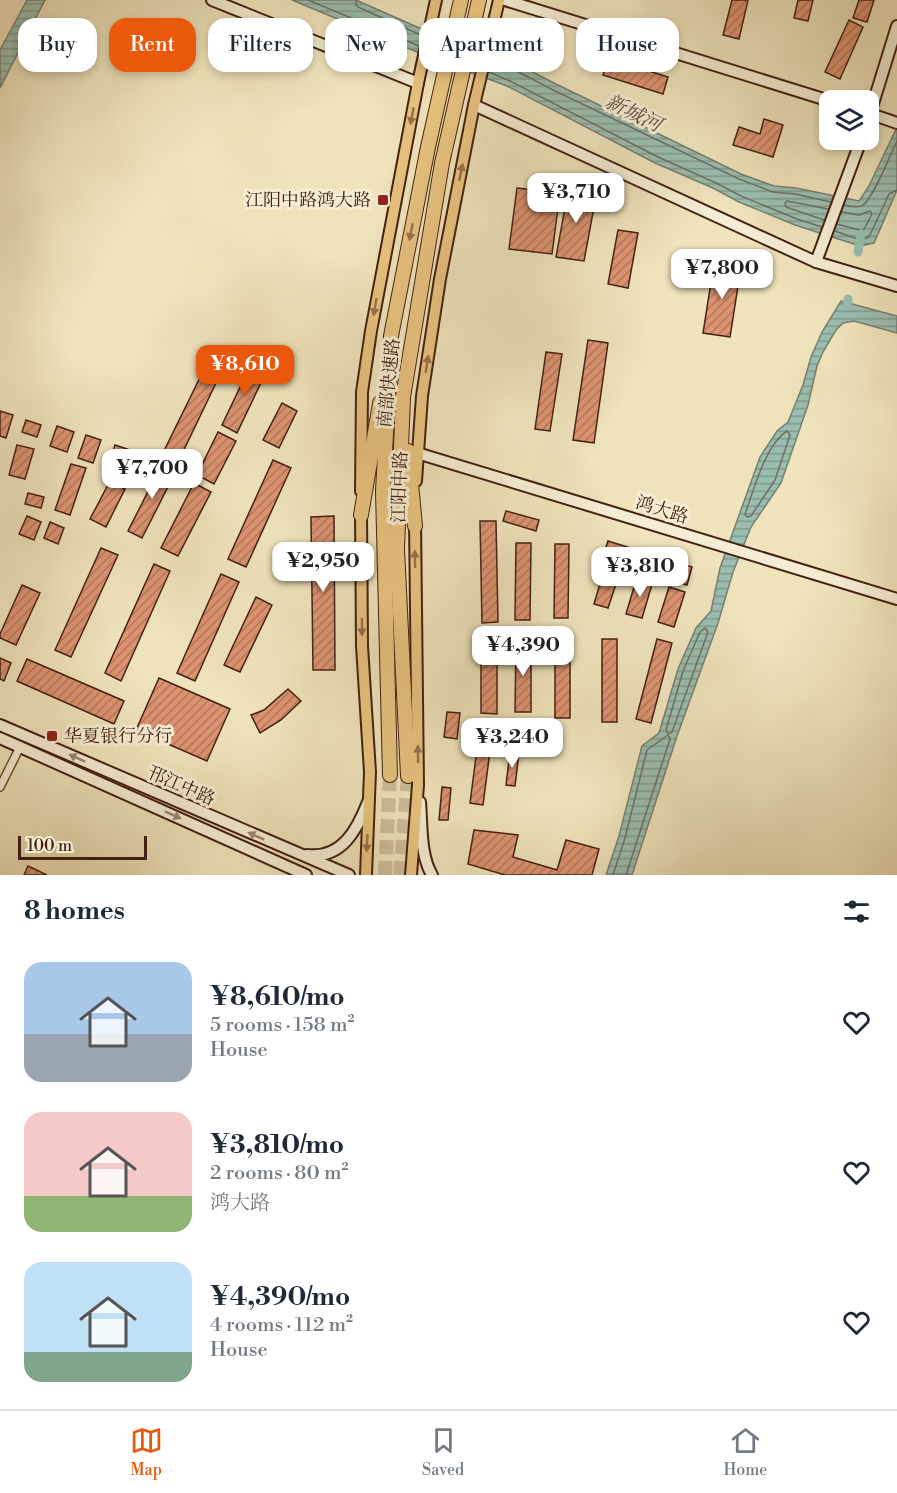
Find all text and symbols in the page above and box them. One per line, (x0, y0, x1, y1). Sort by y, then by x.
chip: Buy (18, 18, 97, 72)
chip: Rent (109, 18, 196, 72)
chip: Filters (208, 18, 313, 72)
chip: New (325, 18, 407, 72)
chip: Apartment (419, 18, 564, 72)
chip: House (576, 18, 679, 72)
water label: 新城河 (601, 90, 668, 140)
map controls (819, 90, 879, 150)
button: layers (819, 90, 879, 150)
one-way arrow (407, 106, 416, 125)
one-way arrow (457, 163, 466, 182)
pin: ¥3,710 (527, 173, 625, 224)
text: ¥3,710 (541, 180, 611, 205)
place label: 江阳中路鸿大路 (245, 189, 371, 212)
marker: 江阳中路鸿大路 (376, 193, 390, 207)
one-way arrow (406, 223, 415, 242)
pin: ¥7,800 (673, 249, 771, 300)
text: ¥7,800 (685, 256, 759, 281)
one-way arrow (370, 298, 379, 317)
street label: 南部快速路 (373, 337, 405, 429)
pin: ¥8,610 (196, 345, 294, 396)
text: ¥8,610 (210, 352, 280, 377)
one-way arrow (423, 355, 432, 374)
pin: ¥7,700 (103, 449, 201, 500)
street label: 江阳中路 (387, 451, 413, 523)
text: ¥7,700 (116, 456, 188, 481)
street label: 鸿大路 (633, 491, 691, 529)
pin: ¥2,950 (274, 542, 372, 593)
pin: ¥3,810 (591, 547, 689, 598)
text: ¥2,950 (286, 549, 360, 574)
one-way arrow (411, 549, 420, 568)
text: ¥3,810 (605, 554, 675, 579)
one-way arrow (357, 618, 367, 637)
pin: ¥4,390 (474, 626, 572, 677)
text: ¥4,390 (486, 633, 560, 658)
pin: ¥3,240 (463, 718, 561, 769)
place label: 华夏银行分行 (64, 725, 172, 748)
text: ¥3,240 (475, 725, 549, 750)
marker: 华夏银行分行 (45, 729, 59, 743)
one-way arrow (413, 744, 423, 763)
one-way arrow (69, 754, 86, 763)
street label: 邗江中路 (143, 761, 219, 811)
one-way arrow (164, 811, 182, 821)
one-way arrow (247, 831, 265, 841)
scale bar (18, 833, 147, 860)
one-way arrow (363, 833, 372, 852)
text: 100 m (27, 836, 72, 856)
text: 8 homes (24, 895, 125, 927)
icon: filters (840, 895, 873, 928)
text: ¥8,610/mo (210, 981, 345, 1013)
icon: home (72, 986, 144, 1058)
icon: heart (840, 1006, 873, 1039)
text: 5 rooms · 158 m² (210, 1013, 354, 1038)
text: House (210, 1038, 268, 1063)
text: ¥3,810/mo (210, 1129, 344, 1161)
icon: home (72, 1136, 144, 1208)
icon: heart (840, 1156, 873, 1189)
text: 2 rooms · 80 m² (210, 1161, 348, 1186)
text: 鸿大路 (210, 1191, 270, 1216)
text: ¥4,390/mo (210, 1281, 350, 1313)
icon: home (72, 1286, 144, 1358)
icon: heart (840, 1306, 873, 1339)
text: 4 rooms · 112 m² (210, 1313, 353, 1338)
text: House (210, 1338, 268, 1363)
tab: Map (130, 1424, 163, 1480)
tab: Saved (422, 1424, 464, 1480)
tab: Home (723, 1424, 767, 1480)

